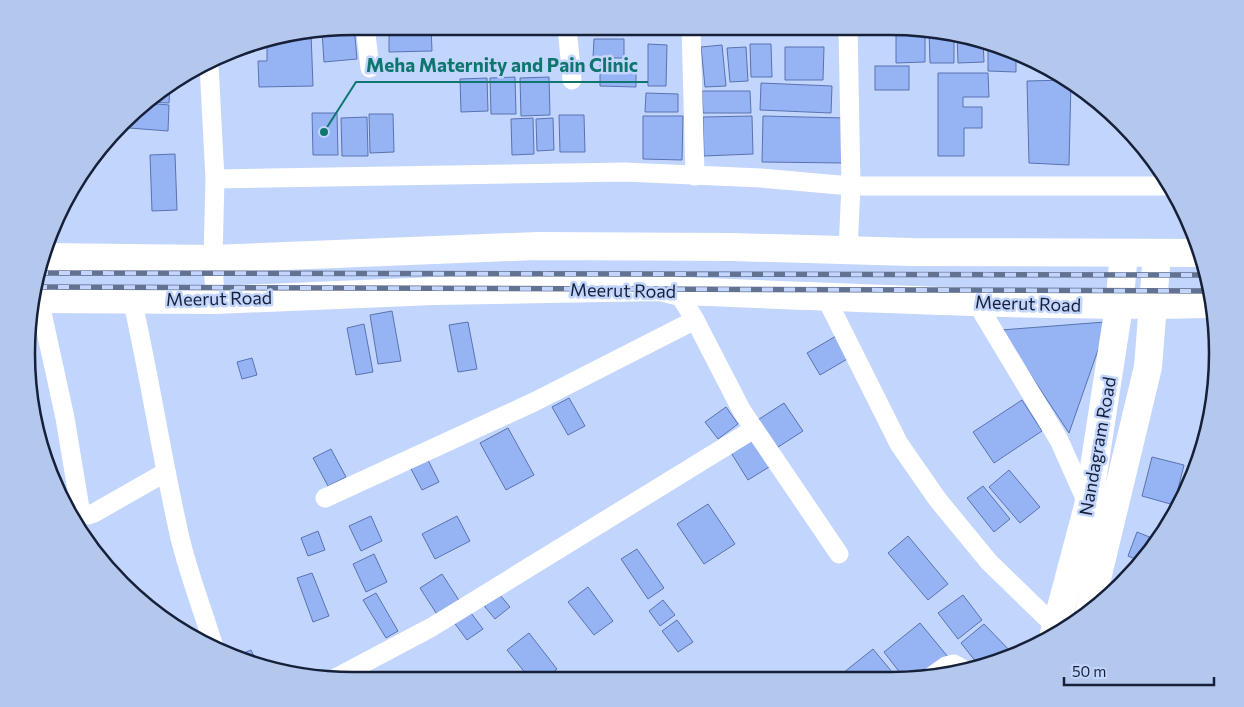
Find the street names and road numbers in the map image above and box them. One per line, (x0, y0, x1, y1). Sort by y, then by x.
street label: Meerut Road (570, 278, 676, 302)
street label: Meerut Road (166, 286, 272, 310)
street label: Meerut Road (975, 290, 1081, 316)
street label: Nandagram Road (1074, 375, 1120, 517)

